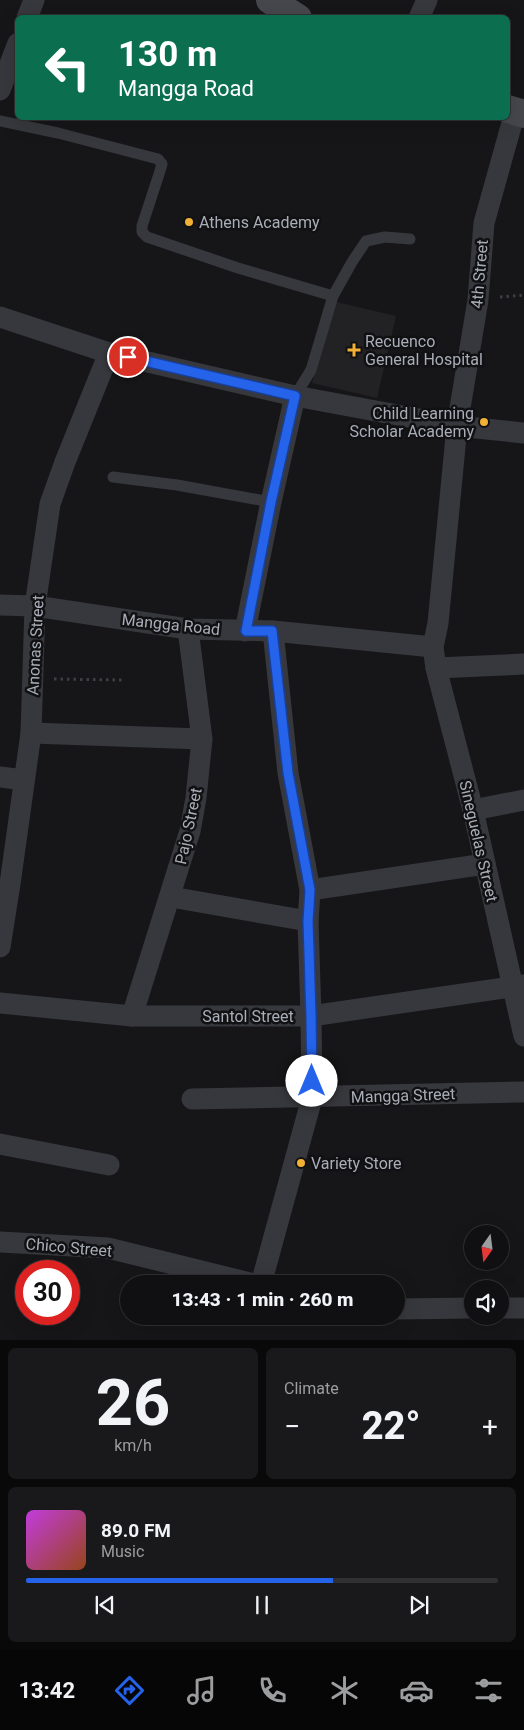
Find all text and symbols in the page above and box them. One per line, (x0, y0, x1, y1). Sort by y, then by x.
text: 130 m (118, 34, 217, 75)
icon: left (35, 35, 100, 100)
text: Mangga Road (118, 76, 254, 101)
place label: Athens Academy (199, 213, 320, 232)
marker: Athens Academy (183, 216, 195, 228)
street label: 4th Street (467, 239, 492, 309)
place label: Recuenco General Hospital (365, 332, 483, 369)
pin (107, 336, 149, 378)
icon: arrive (114, 343, 142, 371)
marker: Recuenco General Hospital (347, 343, 361, 357)
place label: Child Learning Scholar Academy (350, 404, 474, 441)
marker: Child Learning Scholar Academy (478, 416, 490, 428)
street label: Anonas Street (23, 594, 48, 696)
street label: Mangga Road (121, 610, 221, 639)
street label: Sineguelas Street (455, 779, 502, 904)
street label: Pajo Street (171, 786, 206, 866)
street label: Santol Street (202, 1007, 294, 1026)
position arrow (285, 1054, 337, 1106)
street label: Mangga Street (351, 1084, 455, 1107)
place label: Variety Store (311, 1154, 402, 1173)
marker: Variety Store (295, 1157, 307, 1169)
north arrow (464, 1225, 509, 1270)
map controls (464, 1225, 509, 1325)
street label: Chico Street (25, 1234, 113, 1261)
speed limit sign: 30 (15, 1260, 80, 1325)
button: sound (464, 1280, 509, 1325)
text: 13:43 · 1 min · 260 m (171, 1288, 354, 1311)
text: 26 (96, 1365, 170, 1441)
text: Climate (284, 1379, 339, 1398)
text: 22° (362, 1404, 420, 1448)
text: − (284, 1410, 300, 1443)
text: + (482, 1410, 498, 1443)
text: km/h (114, 1436, 152, 1455)
text: 89.0 FM (101, 1519, 171, 1542)
text: Music (101, 1542, 144, 1561)
icon: previous (91, 1591, 119, 1619)
icon: pause (248, 1591, 276, 1619)
icon: next (405, 1591, 433, 1619)
icon: directions (112, 1673, 147, 1708)
icon: music (184, 1673, 219, 1708)
icon: phone (255, 1673, 290, 1708)
icon: climate (327, 1673, 362, 1708)
icon: car (399, 1673, 434, 1708)
icon: filters (471, 1673, 506, 1708)
text: 13:42 (18, 1678, 75, 1703)

